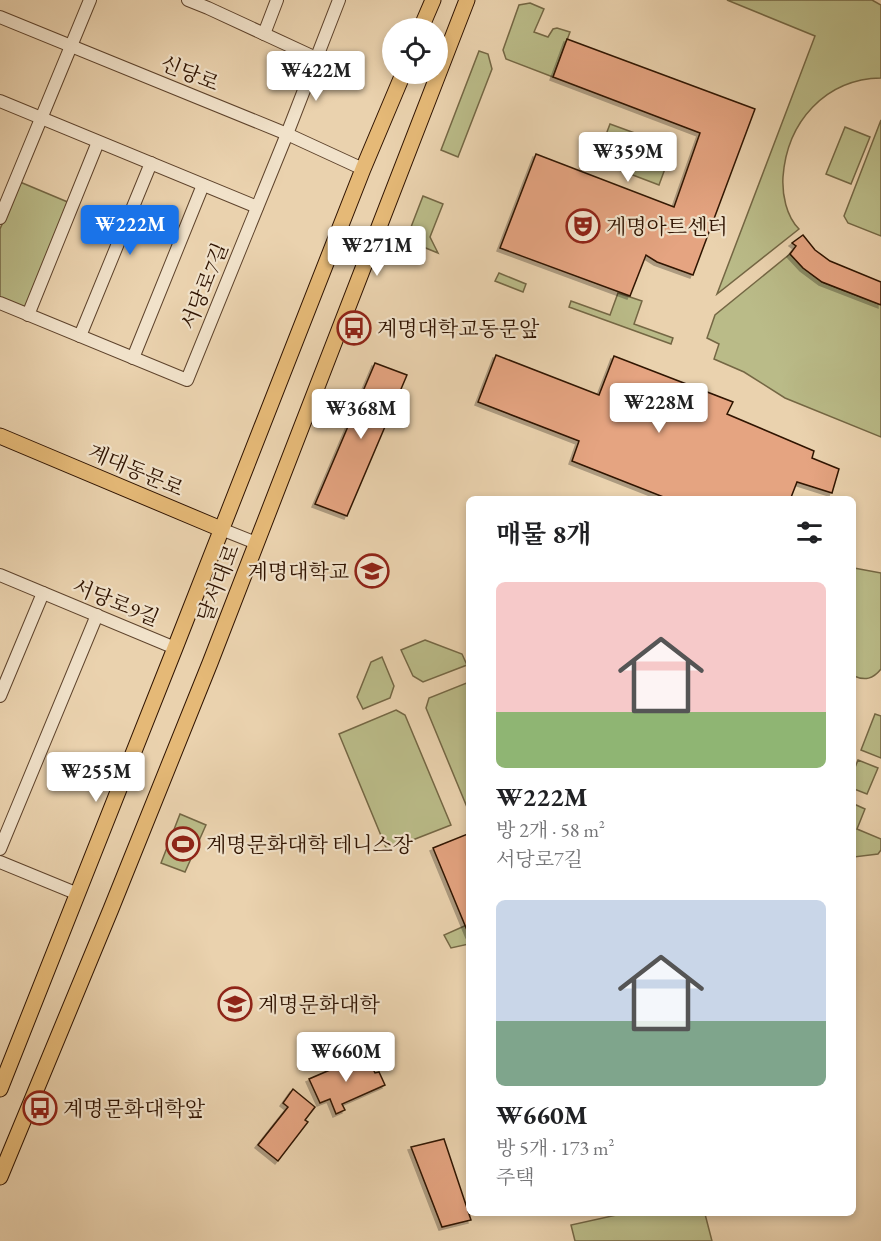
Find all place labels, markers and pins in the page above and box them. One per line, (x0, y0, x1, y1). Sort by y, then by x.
pin: ₩422M (274, 51, 358, 102)
pin: ₩359M (586, 132, 670, 183)
pin: ₩222M (88, 205, 172, 256)
theatre icon: 게명아트센터 (565, 208, 601, 244)
place label: 게명아트센터 (606, 213, 728, 240)
pin: ₩271M (335, 226, 419, 277)
bus stop icon: 계명대학교동문앞 (336, 310, 372, 346)
place label: 계명대학교동문앞 (377, 315, 540, 342)
pin: ₩228M (617, 383, 701, 434)
pin: ₩368M (319, 389, 403, 440)
school or university icon: 계명대학교 (354, 553, 390, 589)
place label: 계명대학교 (248, 558, 349, 585)
pin: ₩255M (54, 752, 138, 803)
sports icon: 계명문화대학 테니스장 (165, 826, 201, 862)
place label: 계명문화대학 테니스장 (206, 831, 414, 858)
school or university icon: 계명문화대학 (217, 986, 253, 1022)
place label: 계명문화대학 (258, 991, 380, 1018)
pin: ₩660M (304, 1032, 388, 1083)
bus stop icon: 계명문화대학앞 (22, 1090, 58, 1126)
place label: 계명문화대학앞 (63, 1095, 206, 1122)

